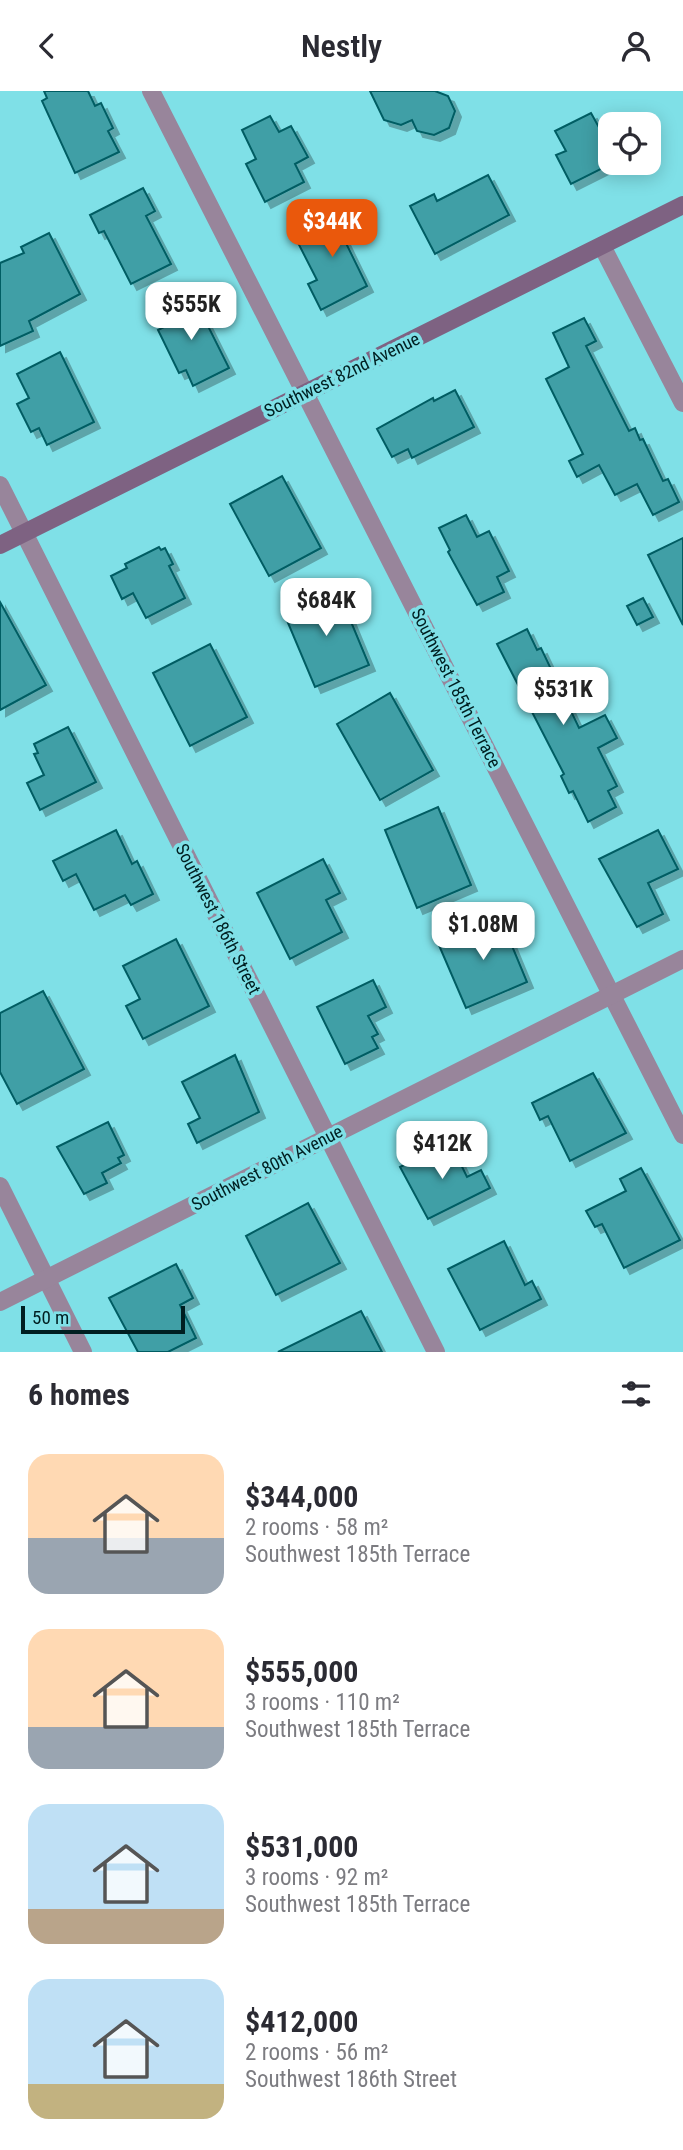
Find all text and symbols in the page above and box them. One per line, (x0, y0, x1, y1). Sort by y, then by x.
icon: back (28, 27, 66, 65)
text: Nestly (301, 27, 382, 65)
icon: person (617, 27, 655, 65)
map controls (598, 112, 661, 175)
button: locate (598, 112, 661, 175)
pin: $344K (283, 199, 381, 259)
text: $344K (302, 208, 362, 235)
pin: $555K (142, 282, 240, 342)
text: $555K (161, 291, 221, 318)
street label: Southwest 82nd Avenue (261, 328, 423, 421)
pin: $684K (277, 579, 375, 638)
text: $684K (296, 587, 356, 614)
street label: Southwest 185th Terrace (407, 604, 506, 771)
pin: $531K (514, 667, 612, 727)
text: $531K (533, 676, 593, 703)
street label: Southwest 186th Street (171, 840, 265, 997)
pin: $1.08M (426, 903, 540, 962)
text: $1.08M (448, 911, 518, 938)
street label: Southwest 80th Avenue (188, 1120, 346, 1215)
pin: $412K (393, 1121, 491, 1181)
text: $412K (412, 1130, 472, 1157)
scale bar (21, 1303, 186, 1335)
text: 50 m (32, 1306, 69, 1329)
icon: filters (617, 1375, 655, 1413)
text: 6 homes (28, 1377, 130, 1412)
text: $344,000 (245, 1479, 358, 1514)
icon: home (84, 1482, 168, 1566)
text: 2 rooms · 58 m² (245, 1514, 388, 1541)
text: Southwest 185th Terrace (245, 1541, 470, 1568)
text: $555,000 (245, 1654, 358, 1689)
icon: home (84, 1657, 168, 1741)
text: 3 rooms · 110 m² (245, 1689, 400, 1716)
text: Southwest 185th Terrace (245, 1716, 470, 1743)
text: $531,000 (245, 1829, 358, 1864)
icon: home (84, 1832, 168, 1916)
text: 3 rooms · 92 m² (245, 1864, 388, 1891)
text: Southwest 185th Terrace (245, 1891, 470, 1918)
text: $412,000 (245, 2004, 358, 2039)
icon: home (84, 2007, 168, 2091)
text: 2 rooms · 56 m² (245, 2039, 388, 2066)
text: Southwest 186th Street (245, 2066, 457, 2093)

